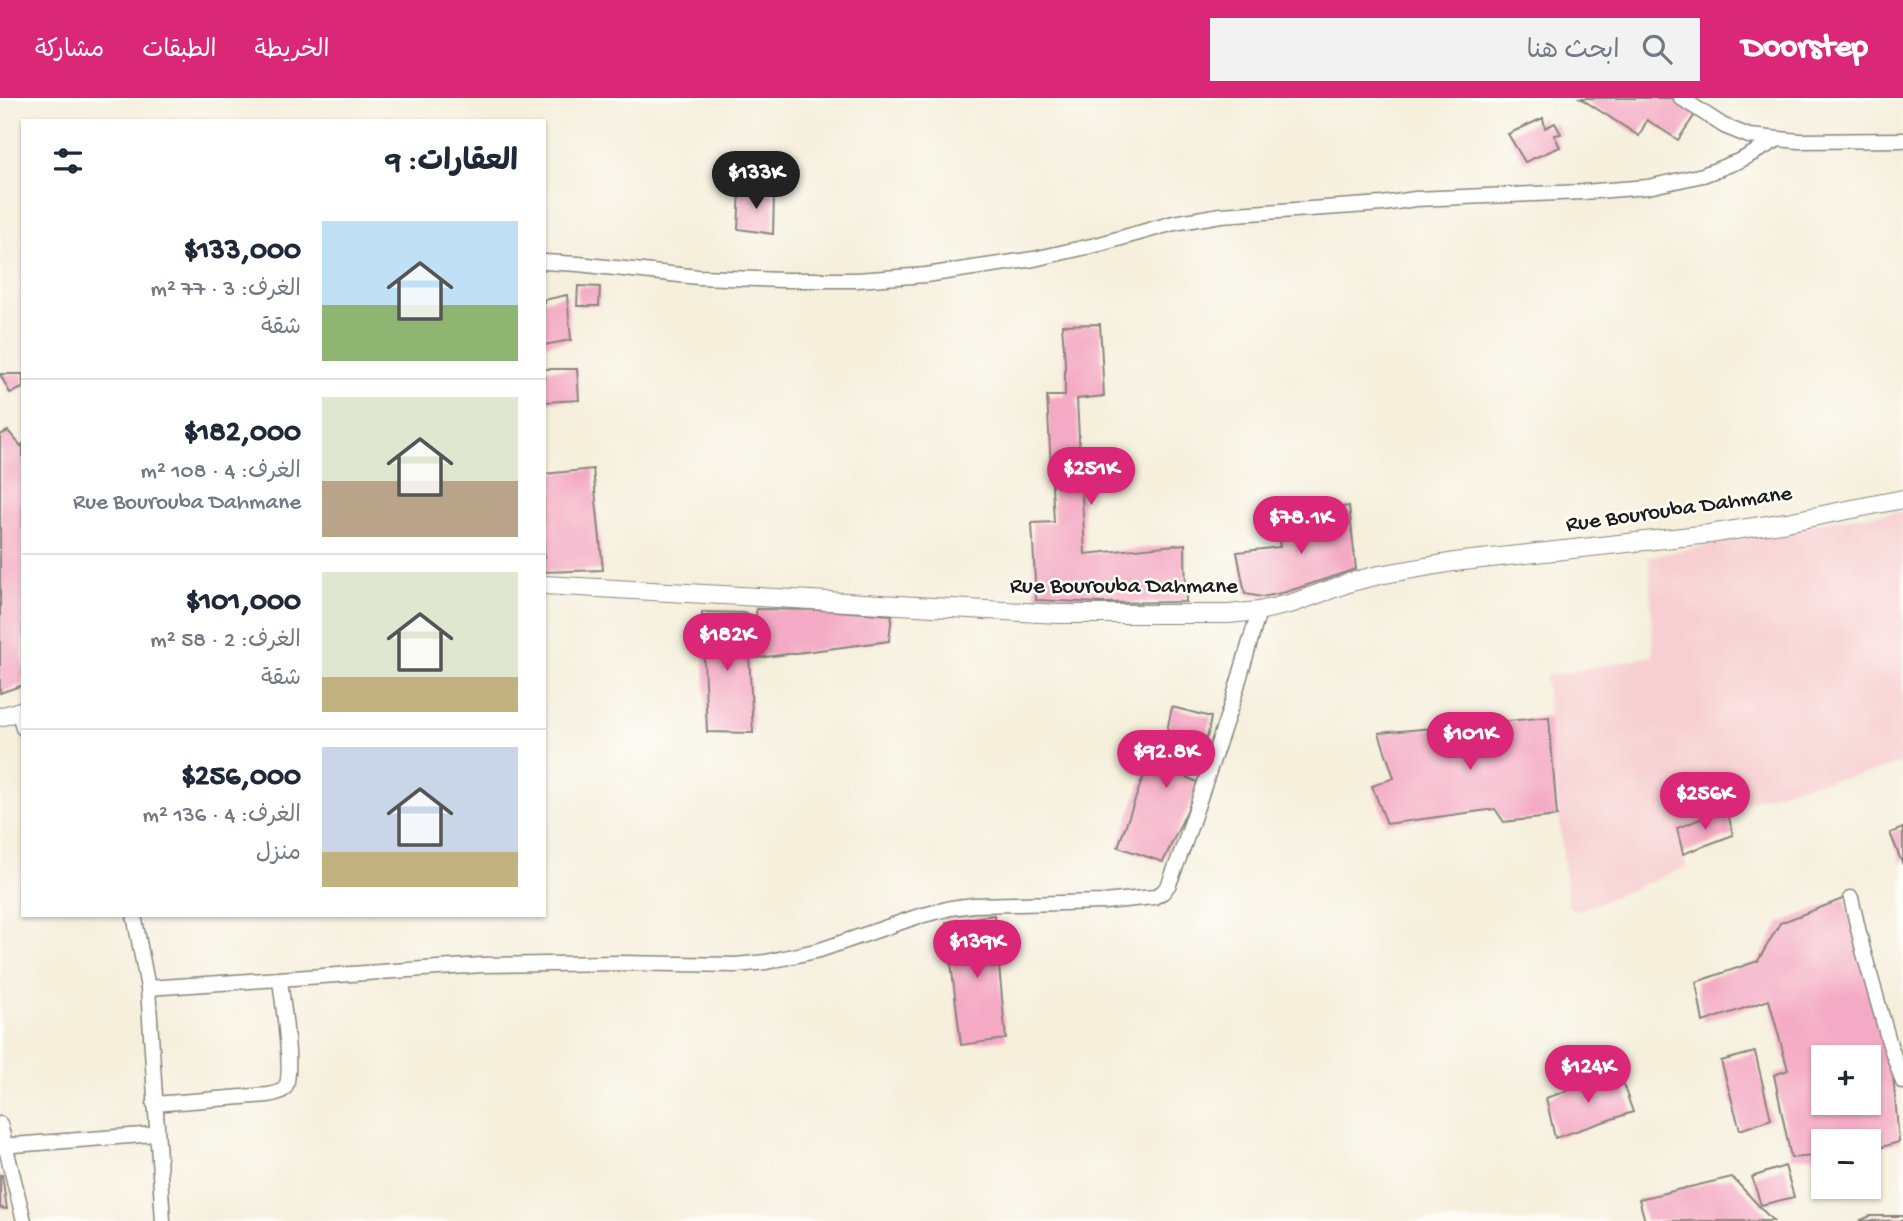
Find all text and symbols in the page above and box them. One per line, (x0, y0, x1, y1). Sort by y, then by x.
search box (1210, 18, 1700, 81)
icon: search (1638, 30, 1676, 68)
text: Doorstep (1742, 30, 1868, 68)
text: مشاركة (35, 37, 104, 66)
text: الطبقات (142, 37, 217, 66)
text: الخريطة (255, 37, 329, 66)
text: ابحث هنا (1527, 37, 1620, 68)
icon: filters (49, 142, 87, 180)
text: العقارات: 9 (386, 146, 518, 181)
pin: $133K (707, 152, 805, 211)
text: $133K (728, 160, 784, 187)
text: $133,000 (184, 235, 301, 270)
icon: home (378, 249, 462, 333)
text: الغرف: 3 · 77 m² (150, 277, 301, 304)
text: شقة (261, 315, 301, 342)
text: $182,000 (184, 417, 301, 452)
icon: home (378, 425, 462, 509)
pin: $251K (1042, 448, 1140, 507)
text: $251K (1063, 456, 1119, 483)
text: الغرف: 4 · 108 m² (140, 459, 301, 486)
street label: Rue Bourouba Dahmane (1564, 481, 1795, 539)
text: Rue Bourouba Dahmane (73, 490, 301, 517)
pin: $78.1K (1244, 496, 1358, 556)
text: $78.1K (1269, 505, 1333, 532)
street label: Rue Bourouba Dahmane (1010, 574, 1239, 601)
text: $101,000 (186, 586, 301, 621)
icon: home (378, 600, 462, 684)
pin: $182K (678, 614, 776, 673)
text: $182K (699, 622, 755, 649)
text: الغرف: 2 · 58 m² (150, 628, 301, 655)
text: شقة (261, 666, 301, 693)
pin: $101K (1421, 712, 1519, 772)
text: $101K (1443, 721, 1497, 748)
pin: $92.8K (1109, 730, 1223, 790)
text: $92.8K (1133, 739, 1199, 766)
text: $256,000 (181, 761, 301, 796)
pin: $256K (1656, 772, 1754, 832)
icon: home (378, 775, 462, 859)
text: $256K (1676, 781, 1734, 808)
text: الغرف: 4 · 136 m² (142, 803, 301, 830)
text: منزل (256, 841, 301, 868)
pin: $139K (928, 920, 1026, 980)
text: $139K (949, 929, 1005, 956)
map controls (1811, 1045, 1881, 1199)
button: + (1811, 1045, 1881, 1115)
pin: $124K (1539, 1046, 1637, 1105)
text: $124K (1561, 1054, 1615, 1081)
button: − (1811, 1129, 1881, 1199)

